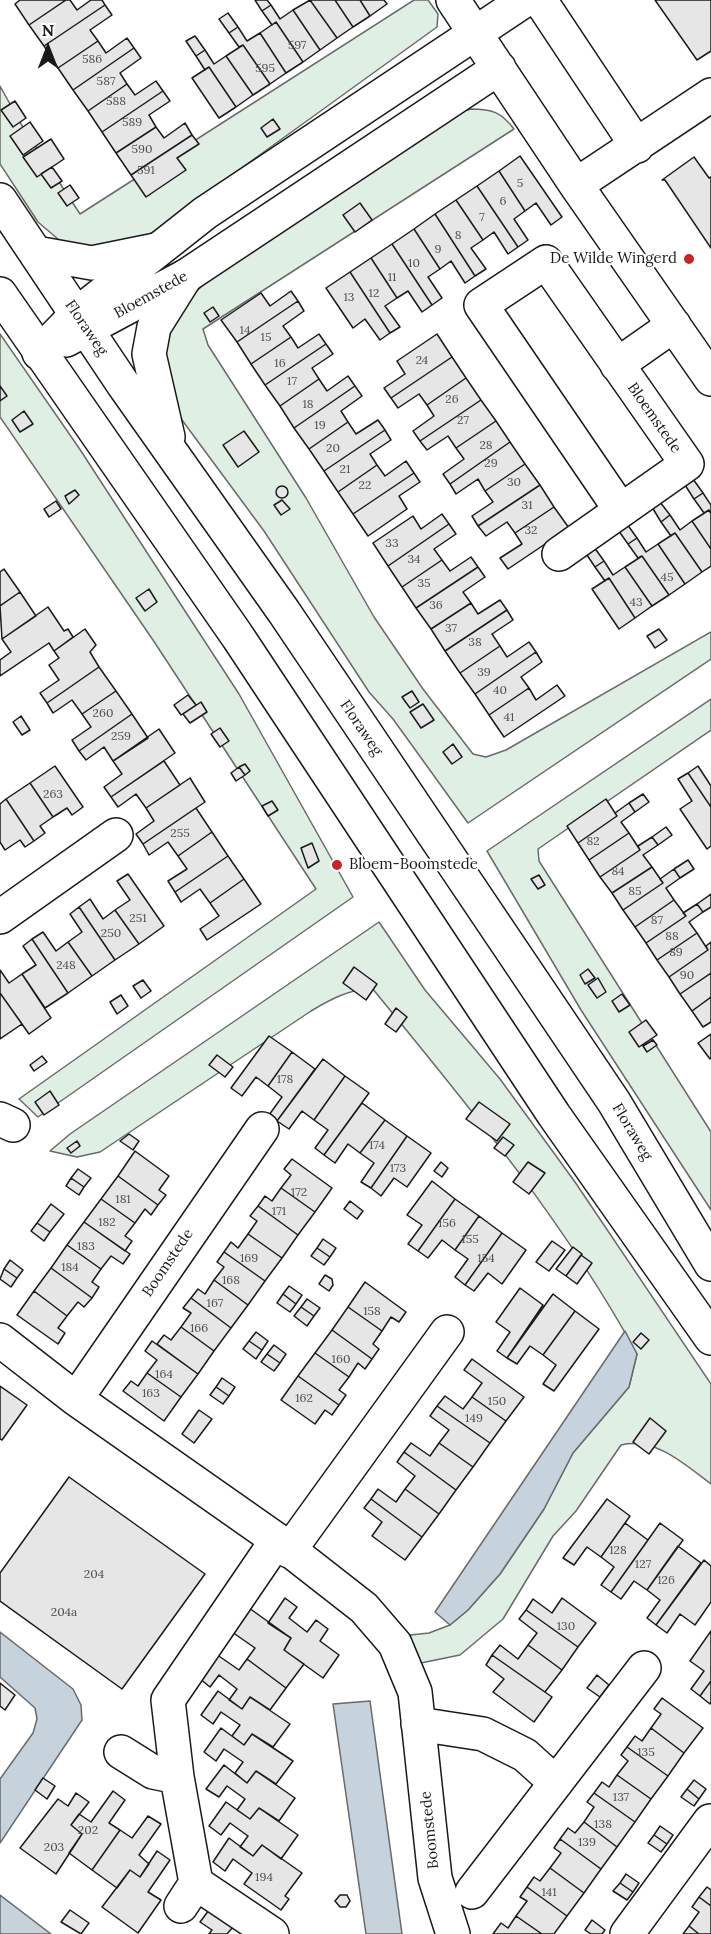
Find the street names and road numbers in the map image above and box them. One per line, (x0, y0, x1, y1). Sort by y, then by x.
street label: Bloemstede (111, 267, 191, 323)
street label: Floraweg (61, 297, 111, 359)
street label: Bloemstede (623, 379, 685, 457)
street label: Floraweg (336, 697, 386, 759)
street label: Floraweg (608, 1100, 656, 1164)
street label: Boomstede (139, 1226, 197, 1300)
street label: Boomstede (417, 1790, 443, 1870)

